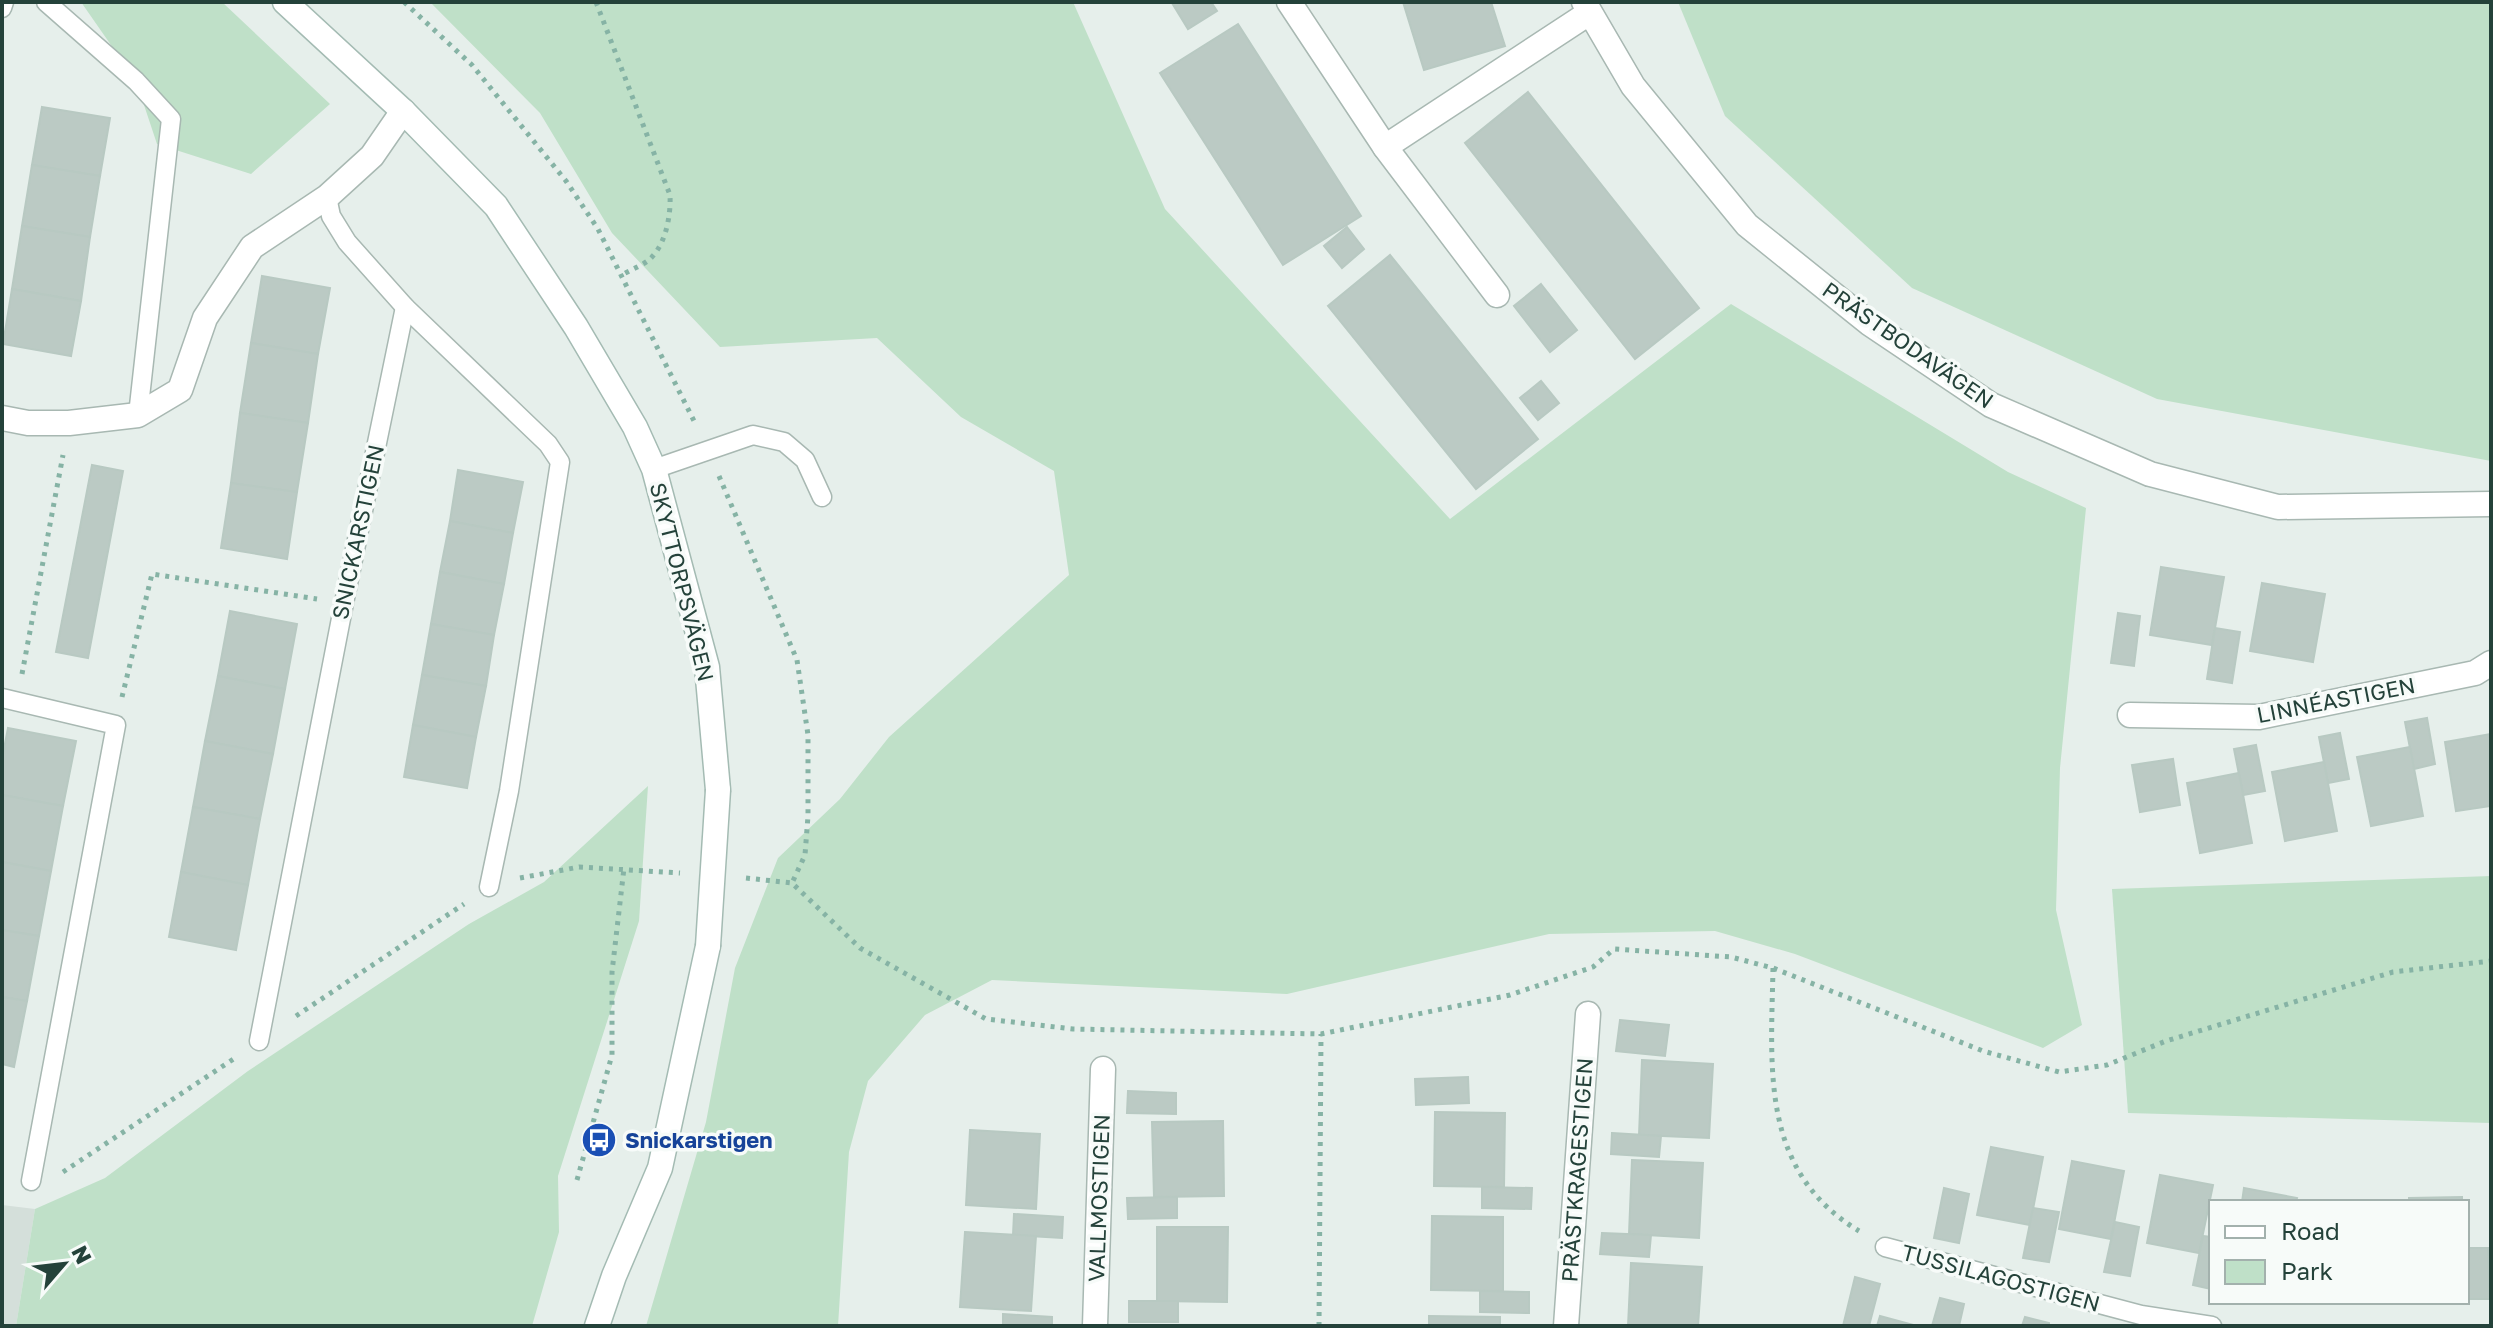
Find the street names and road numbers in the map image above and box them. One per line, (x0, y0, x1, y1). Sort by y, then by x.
street label: PRÄSTBODAVÄGEN (1818, 275, 1999, 414)
street label: SNICKARSTIGEN (326, 442, 389, 622)
street label: SKYTTORPSVÄGEN (645, 480, 720, 684)
street label: LINNÉASTIGEN (2254, 671, 2417, 728)
street label: PRÄSTKRAGESTIGEN (1555, 1057, 1598, 1283)
street label: VALLMOSTIGEN (1082, 1114, 1115, 1282)
street label: TUSSILAGOSTIGEN (1899, 1238, 2103, 1317)

